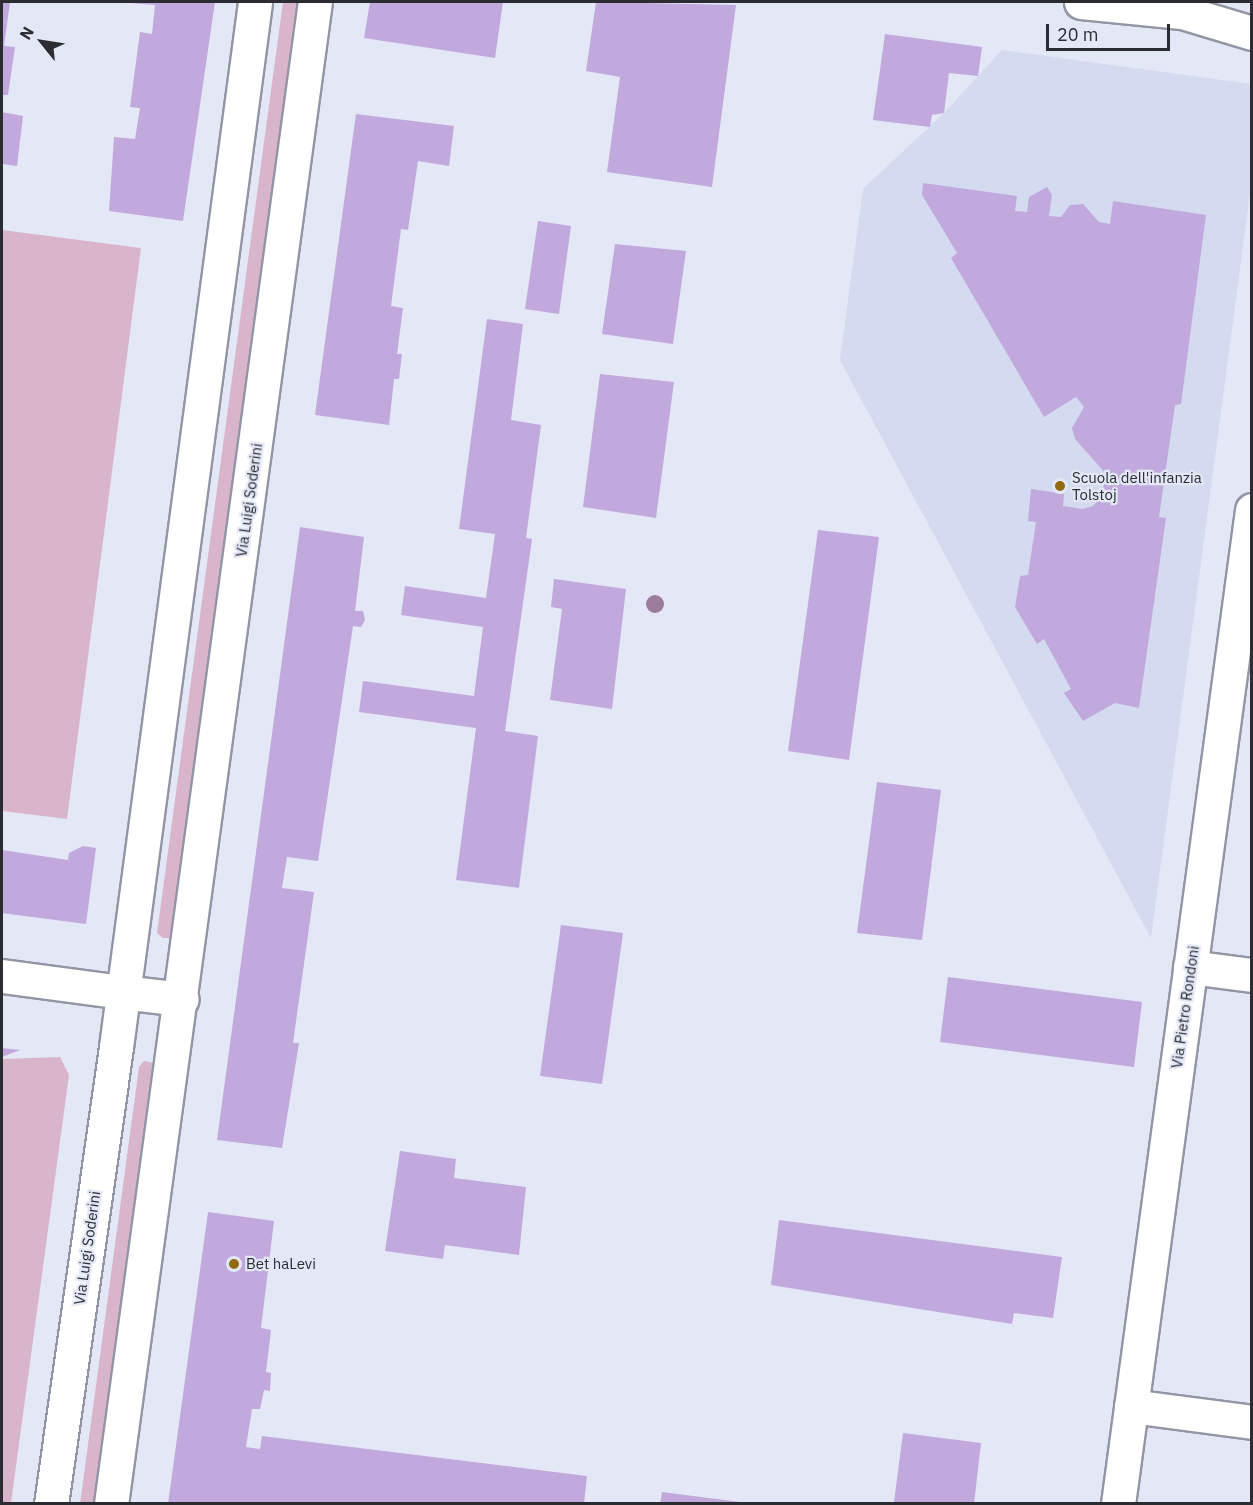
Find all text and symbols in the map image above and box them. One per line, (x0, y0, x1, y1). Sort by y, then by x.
north arrow (12, 12, 72, 72)
scale bar (1049, 12, 1174, 50)
text: N (15, 23, 38, 43)
text: 20 m (1057, 23, 1099, 46)
street label: Via Luigi Soderini (232, 442, 266, 558)
place label: Scuola dell'infanzia Tolstoj (1072, 468, 1202, 503)
marker: Scuola dell'infanzia Tolstoj (1053, 479, 1067, 493)
street label: Via Pietro Rondoni (1167, 944, 1203, 1070)
street label: Via Luigi Soderini (70, 1190, 104, 1306)
place label: Bet haLevi (246, 1255, 316, 1273)
marker: Bet haLevi (227, 1257, 241, 1271)

